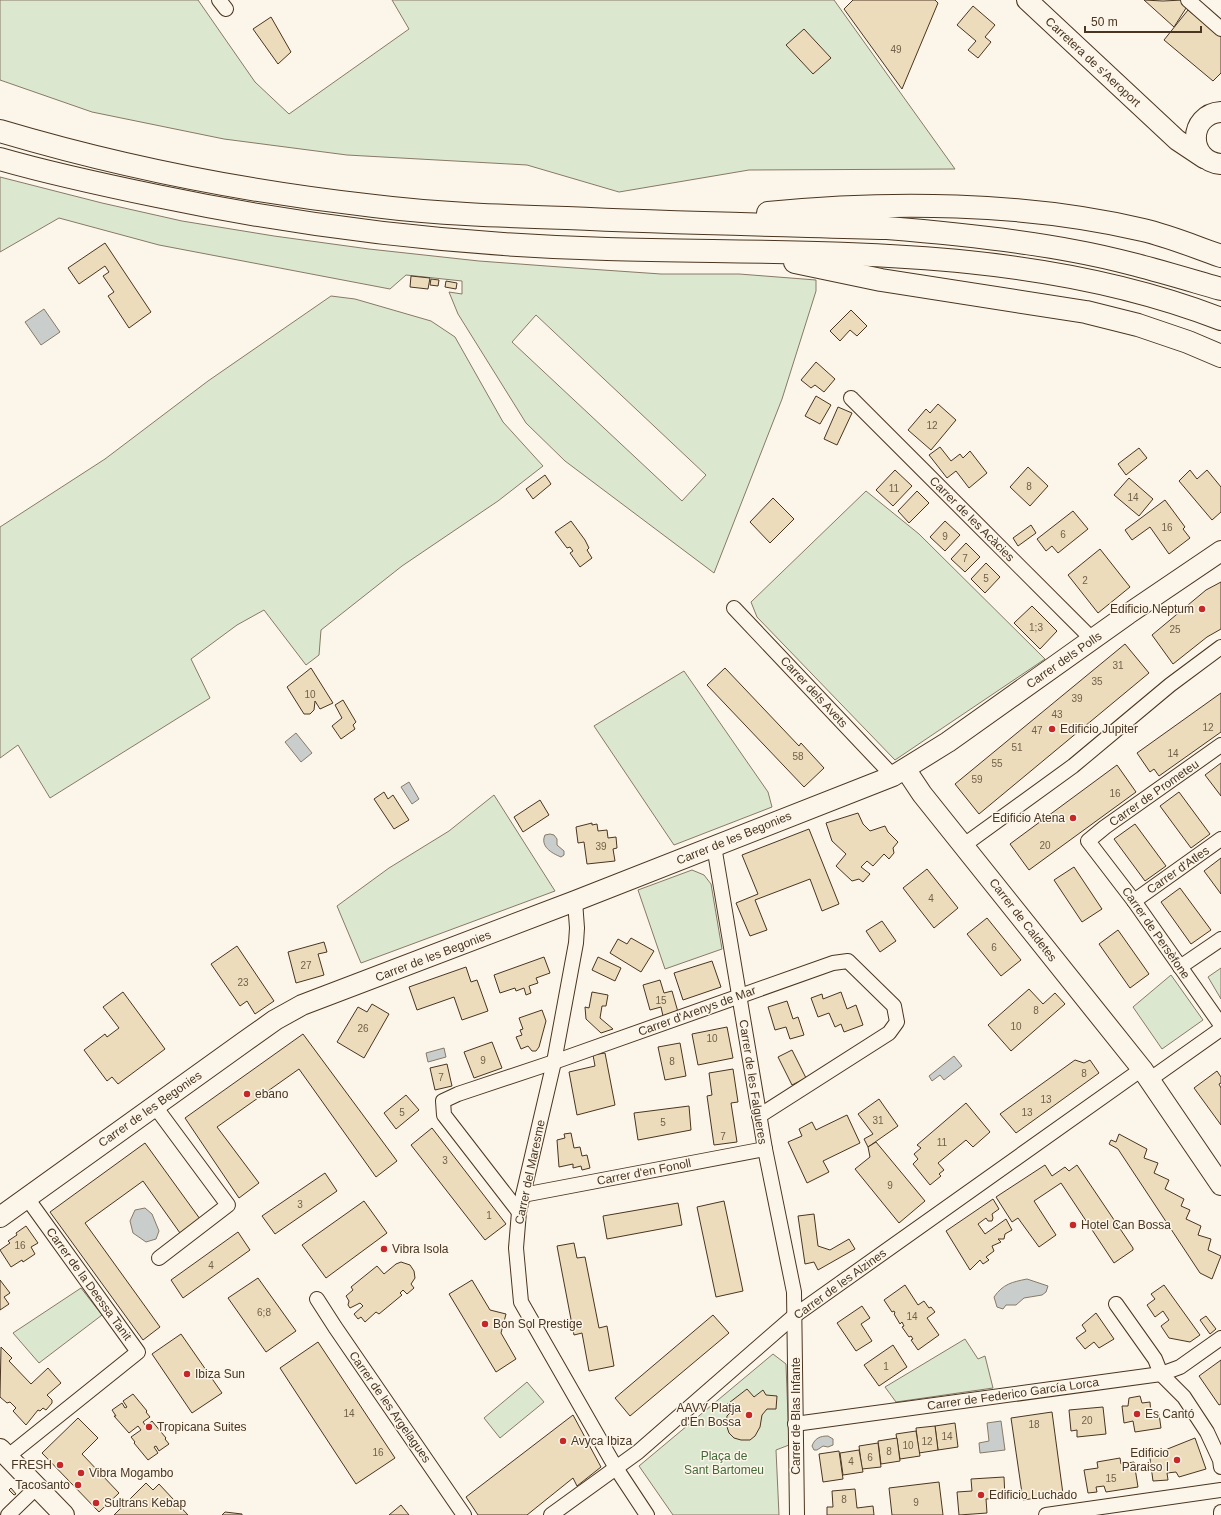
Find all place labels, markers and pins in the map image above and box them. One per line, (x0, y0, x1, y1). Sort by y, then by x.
place label: Edificio Neptum (1110, 602, 1194, 616)
marker: Edificio Neptum (1197, 604, 1207, 614)
place label: Edificio Jupiter (1060, 722, 1138, 736)
marker: Edificio Jupiter (1047, 724, 1057, 734)
place label: Edificio Atena (992, 811, 1065, 825)
marker: Edificio Atena (1068, 813, 1078, 823)
place label: ebano (255, 1087, 289, 1101)
marker: ebano (242, 1089, 252, 1099)
place label: Hotel Can Bossa (1081, 1218, 1171, 1232)
marker: Hotel Can Bossa (1068, 1220, 1078, 1230)
place label: Vibra Isola (392, 1242, 449, 1256)
marker: Vibra Isola (379, 1244, 389, 1254)
place label: Bon Sol Prestige (493, 1317, 583, 1331)
marker: Bon Sol Prestige (480, 1319, 490, 1329)
place label: Ibiza Sun (195, 1367, 245, 1381)
marker: Ibiza Sun (182, 1369, 192, 1379)
place label: AAVV Platja d'En Bossa (677, 1401, 741, 1429)
place label: Es Cantó (1145, 1407, 1195, 1421)
marker: Es Cantó (1132, 1409, 1142, 1419)
marker: AAVV Platja d'En Bossa (744, 1410, 754, 1420)
place label: Tropicana Suites (157, 1420, 247, 1434)
marker: Tropicana Suites (144, 1422, 154, 1432)
place label: Avyca Ibiza (571, 1434, 632, 1448)
marker: Avyca Ibiza (558, 1436, 568, 1446)
place label: Edificio Paraiso I (1122, 1446, 1169, 1474)
marker: Edificio Paraiso I (1172, 1455, 1182, 1465)
place label: FRESH (11, 1458, 52, 1472)
marker: FRESH (55, 1460, 65, 1470)
place label: Vibra Mogambo (89, 1466, 174, 1480)
marker: Vibra Mogambo (76, 1468, 86, 1478)
place label: Tacosanto (15, 1478, 70, 1492)
marker: Tacosanto (73, 1480, 83, 1490)
place label: Edificio Luchado (989, 1488, 1077, 1502)
marker: Edificio Luchado (976, 1490, 986, 1500)
place label: Sultrans Kebap (104, 1496, 186, 1510)
marker: Sultrans Kebap (91, 1498, 101, 1508)

